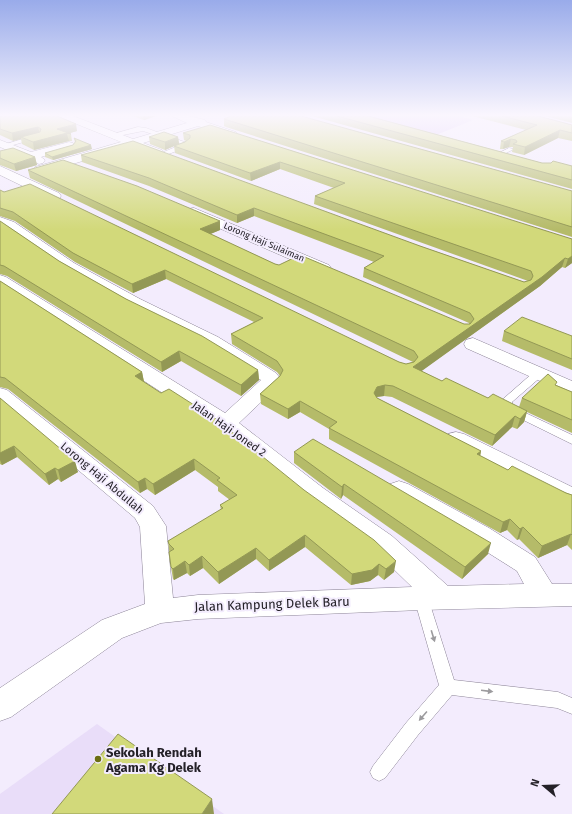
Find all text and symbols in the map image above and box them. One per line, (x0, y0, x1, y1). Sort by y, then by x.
street label: Lorong Haji Sulaiman (222, 220, 306, 264)
street label: Jalan Haji Joned 2 (189, 399, 269, 459)
street label: Lorong Haji Abdullah (58, 440, 146, 516)
street label: Jalan Kampung Delek Baru (194, 594, 350, 614)
one-way arrow (430, 630, 436, 642)
one-way arrow (481, 688, 493, 694)
one-way arrow (418, 711, 427, 721)
place label: Sekolah Rendah Agama Kg Delek (105, 745, 202, 775)
marker: Sekolah Rendah Agama Kg Delek (93, 754, 103, 764)
north arrow (524, 766, 564, 806)
text: N (528, 777, 542, 788)

